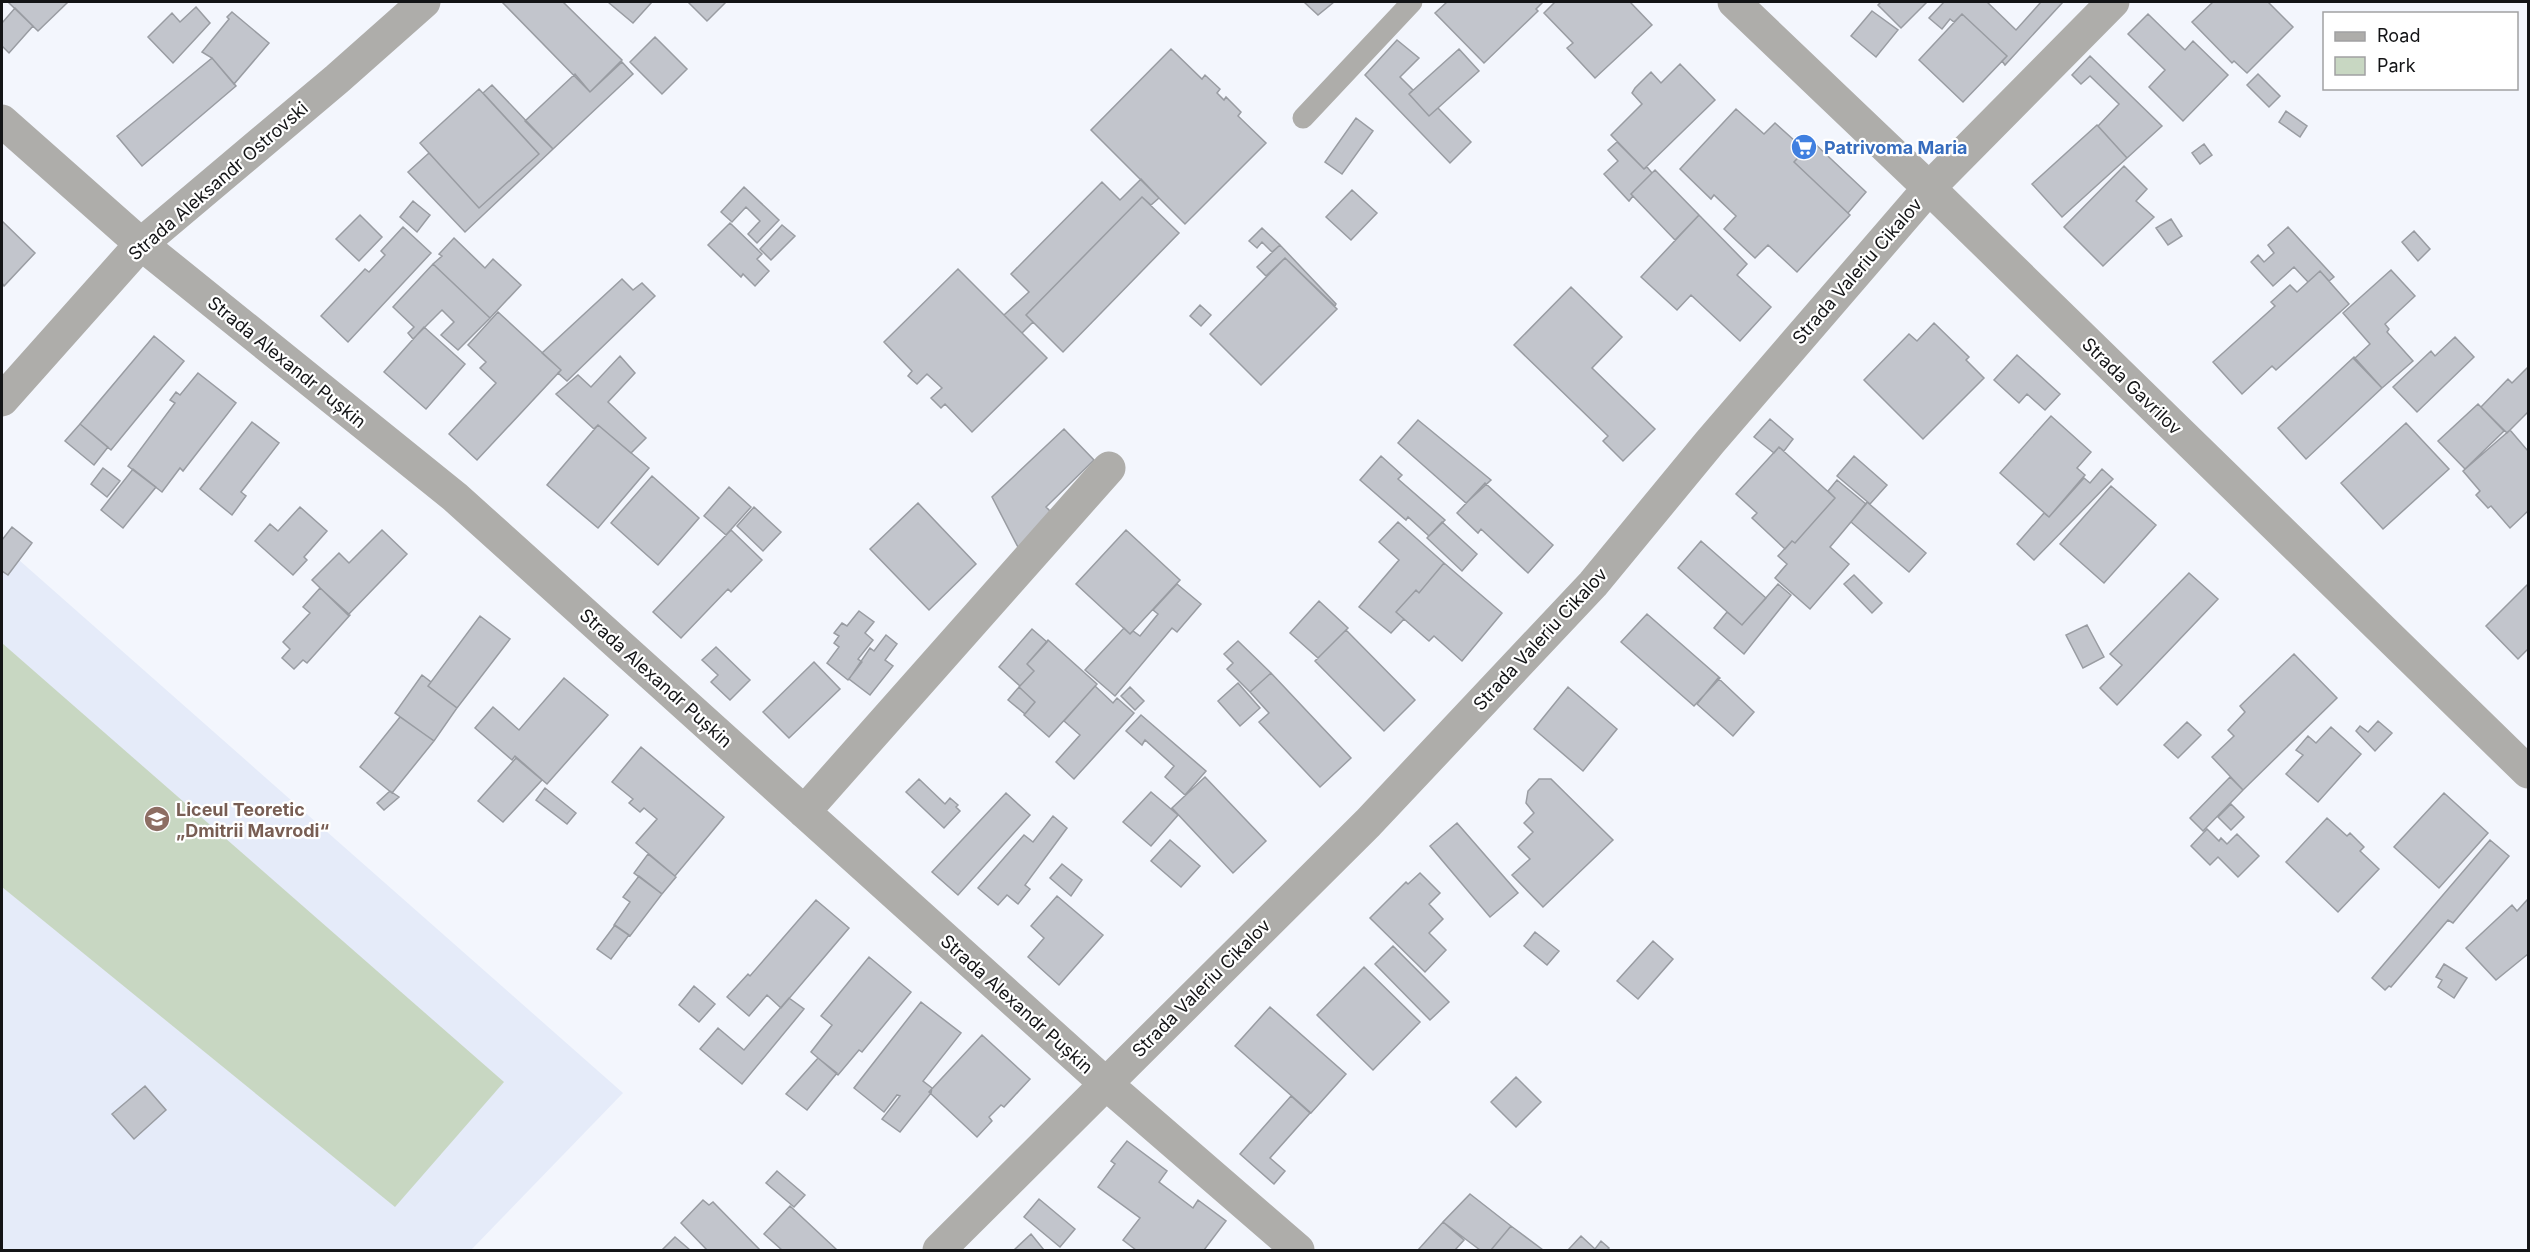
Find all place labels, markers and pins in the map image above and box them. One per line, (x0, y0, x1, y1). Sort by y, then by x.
supermarket icon: Patrivoma Maria (1789, 132, 1819, 162)
place label: Patrivoma Maria (1824, 137, 1967, 158)
place label: Liceul Teoretic „Dmitrii Mavrodi“ (176, 799, 329, 841)
school or university icon: Liceul Teoretic „Dmitrii Mavrodi“ (142, 804, 172, 834)

